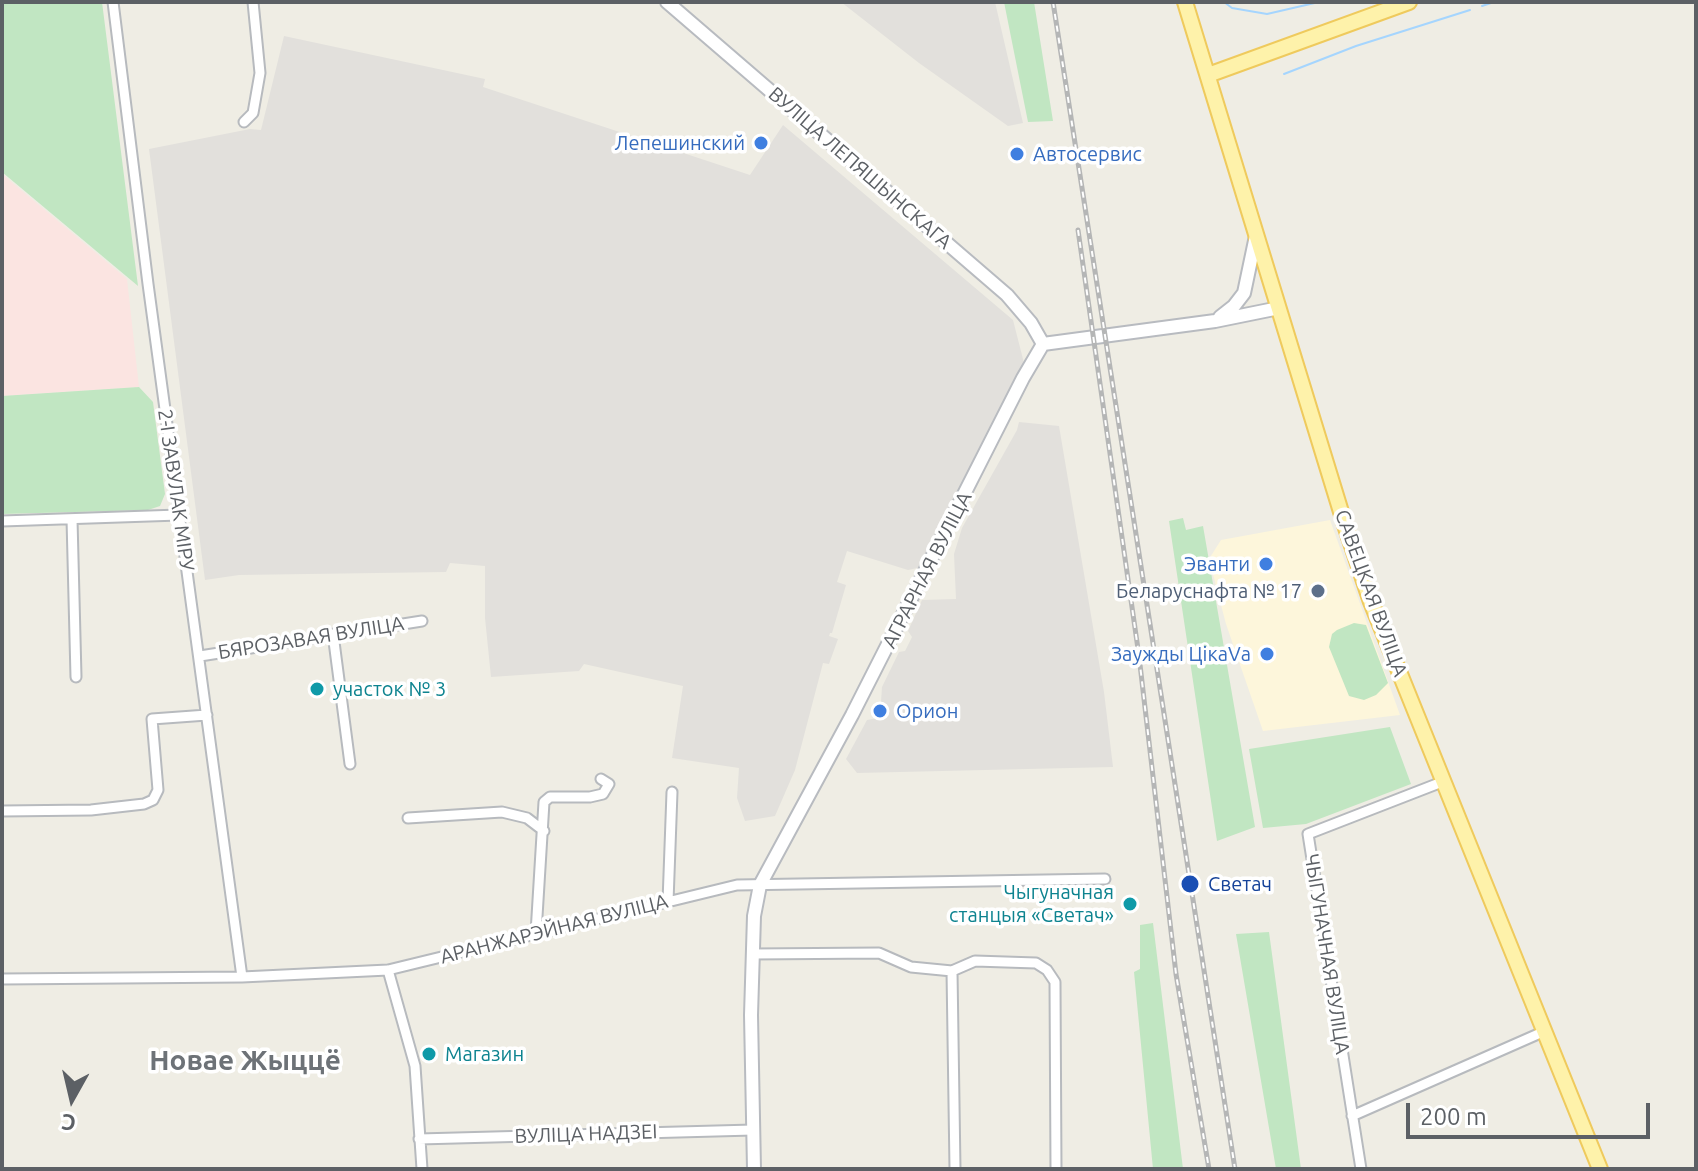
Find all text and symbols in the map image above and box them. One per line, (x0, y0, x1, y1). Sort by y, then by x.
street label: ВУЛІЦА ЛЕПЯШЫНСКАГА (763, 82, 957, 254)
place label: Лепешинский (615, 131, 745, 155)
marker: Лепешинский (752, 134, 770, 152)
place label: Автосервис (1033, 142, 1142, 166)
marker: Автосервис (1008, 145, 1026, 163)
street label: 2-І ЗАВУЛАК МІРУ (153, 408, 199, 572)
street label: АГРАРНАЯ ВУЛІЦА (877, 488, 977, 652)
street label: САВЕЦКАЯ ВУЛІЦА (1330, 506, 1412, 680)
place label: Эванти (1184, 552, 1250, 576)
marker: Эванти (1257, 555, 1275, 573)
place label: Беларуснафта № 17 (1116, 579, 1302, 603)
marker: Беларуснафта № 17 (1309, 582, 1327, 600)
street label: БЯРОЗАВАЯ ВУЛІЦА (216, 611, 406, 665)
place label: Заужды ЦікаVа (1111, 642, 1251, 666)
marker: Заужды ЦікаVа (1258, 645, 1276, 663)
place label: участок № 3 (333, 677, 446, 701)
marker: участок № 3 (308, 680, 326, 698)
place label: Орион (896, 699, 958, 723)
marker: Орион (871, 702, 889, 720)
street label: ЧЫГУНАЧНАЯ ВУЛІЦА (1299, 852, 1355, 1056)
place label: Светач (1208, 872, 1272, 896)
marker: Светач (1179, 873, 1201, 895)
place label: Чыгуначная станцыя «Светач» (949, 880, 1114, 927)
street label: АРАНЖАРЭЙНАЯ ВУЛІЦА (438, 889, 670, 969)
marker: Чыгуначная станцыя «Светач» (1121, 895, 1139, 913)
place label: Магазин (445, 1042, 524, 1066)
district label: Новае Жыццё (149, 1044, 341, 1078)
marker: Магазин (420, 1045, 438, 1063)
north arrow (32, 1059, 112, 1139)
scale bar (1410, 1087, 1654, 1137)
text: 200 m (1420, 1103, 1487, 1130)
text: С (60, 1110, 77, 1137)
street label: ВУЛІЦА НАДЗЕІ (514, 1120, 658, 1148)

